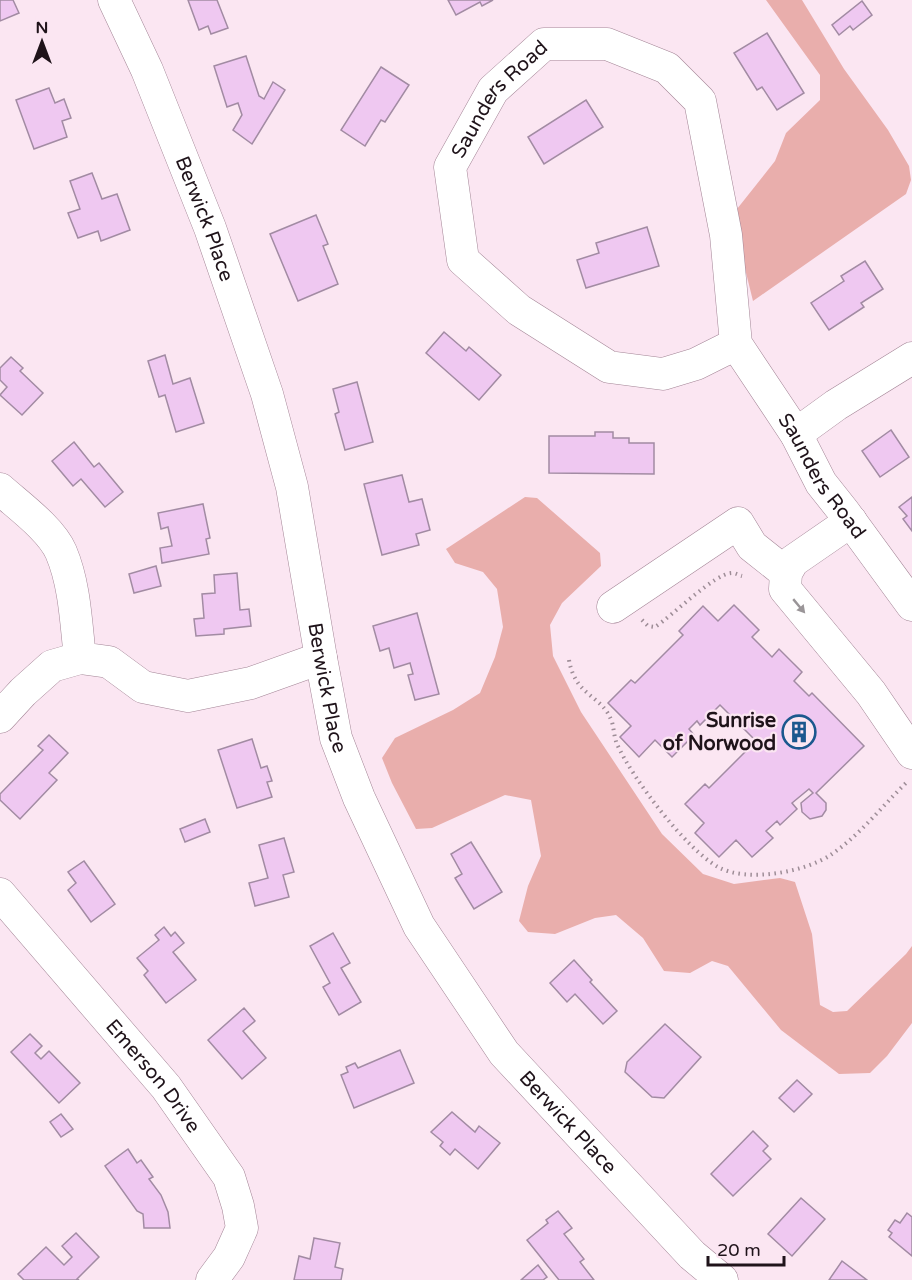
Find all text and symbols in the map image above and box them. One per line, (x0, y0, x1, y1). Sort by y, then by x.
north arrow (12, 12, 72, 72)
text: N (36, 18, 48, 38)
street label: Saunders Road (447, 36, 553, 162)
street label: Berwick Place (170, 153, 238, 285)
street label: Saunders Road (773, 409, 870, 544)
one-way arrow (792, 598, 805, 614)
street label: Berwick Place (302, 621, 352, 756)
place label: Sunrise of Norwood (663, 709, 776, 756)
building icon: Sunrise of Norwood (781, 714, 817, 750)
street label: Emerson Drive (100, 1015, 205, 1138)
street label: Berwick Place (514, 1066, 621, 1179)
scale bar (708, 1229, 784, 1267)
text: 20 m (717, 1239, 761, 1261)

